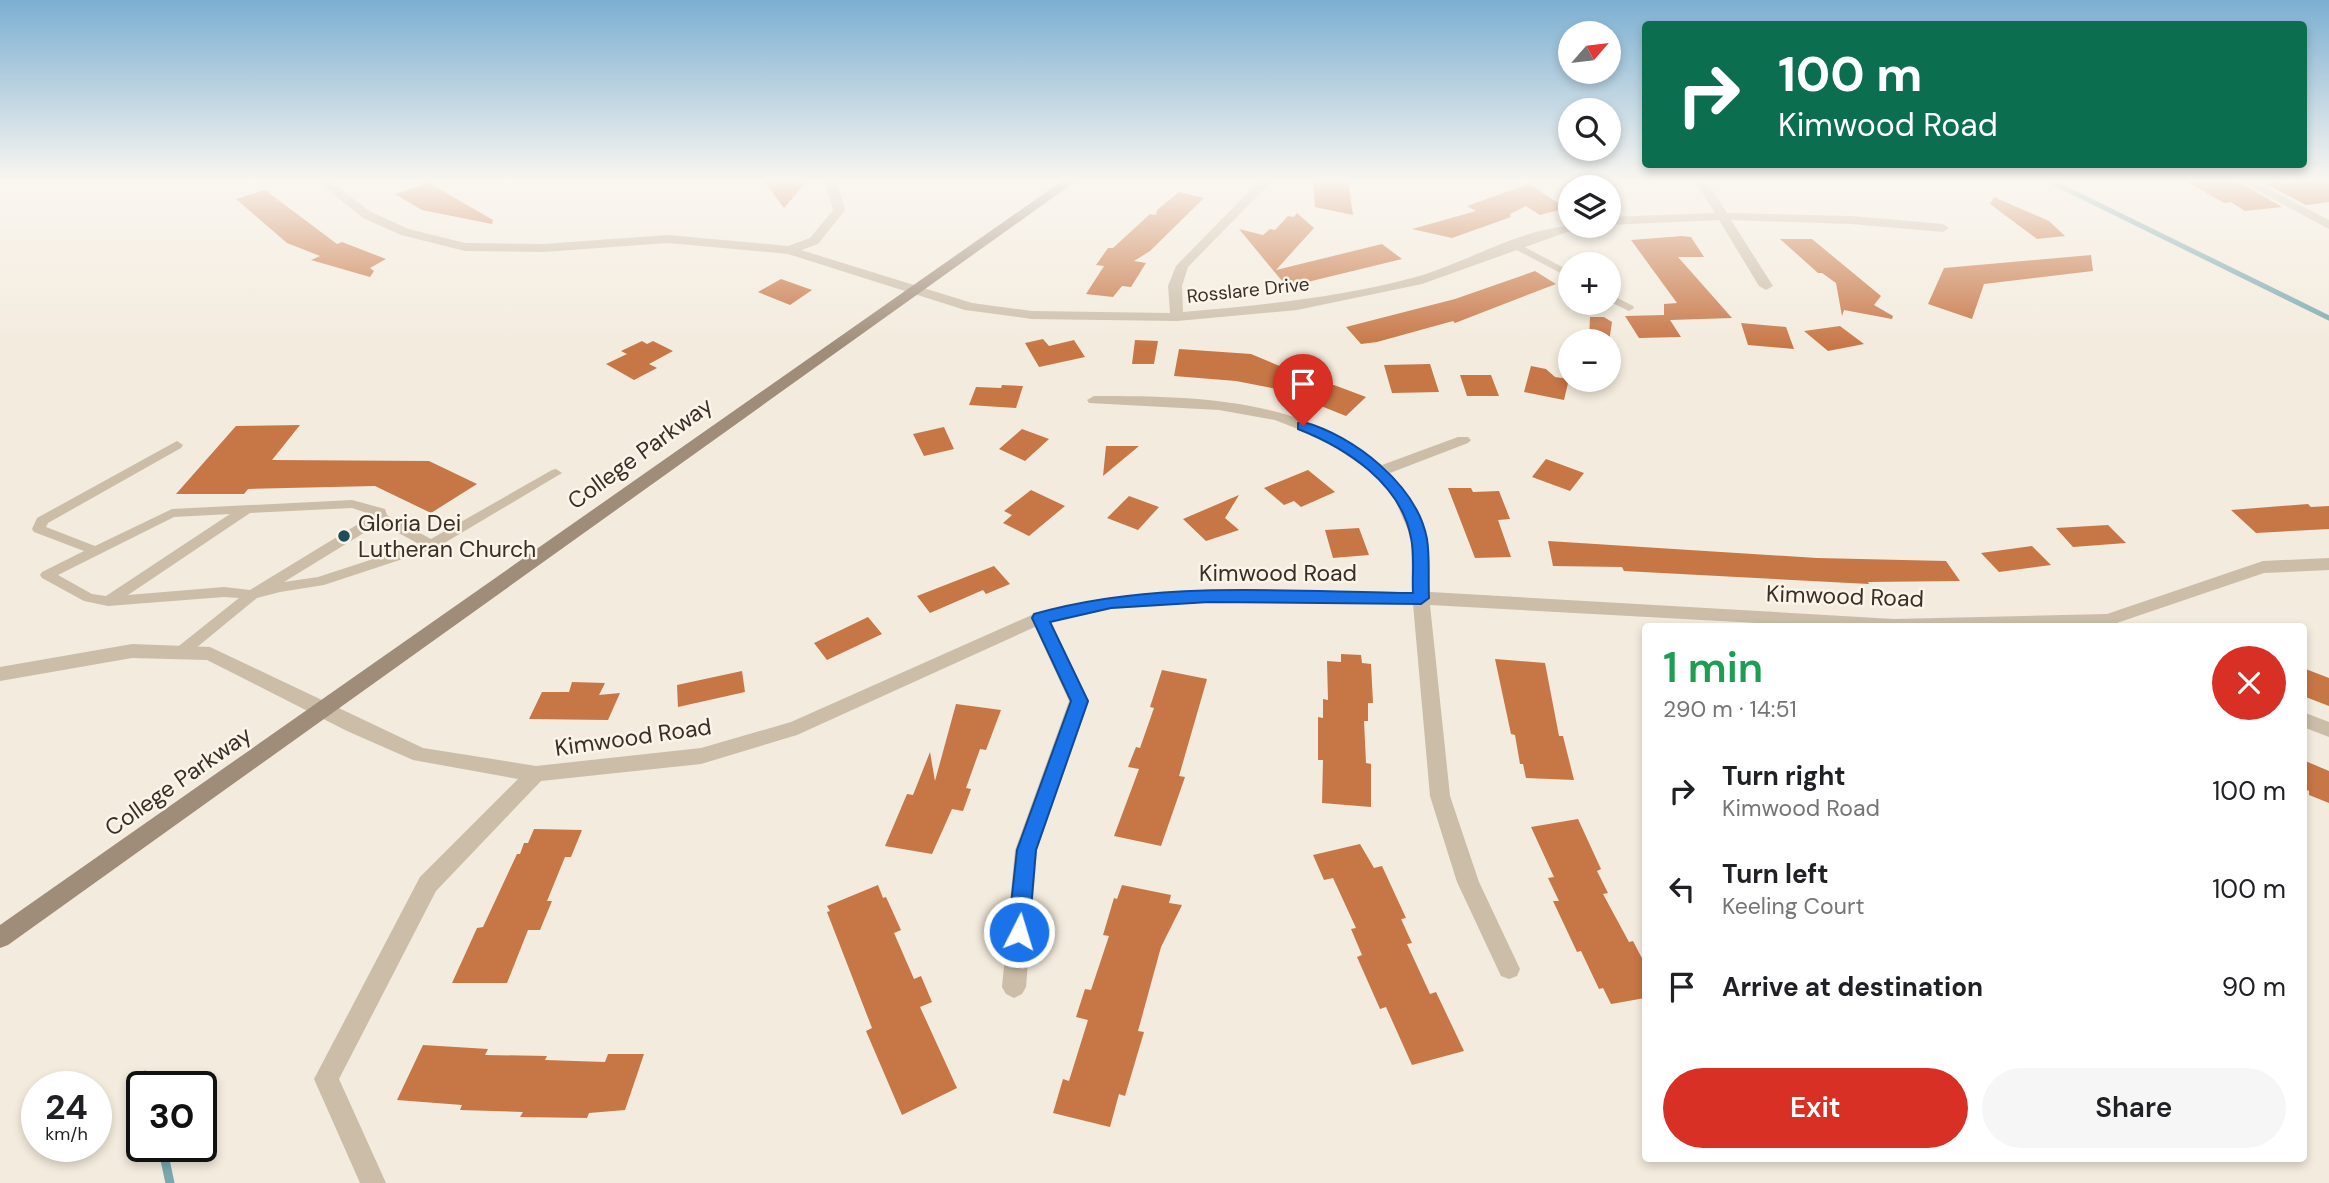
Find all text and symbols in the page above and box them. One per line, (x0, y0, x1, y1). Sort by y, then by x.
north arrow (1558, 21, 1620, 84)
map controls (1558, 21, 1621, 392)
text: 100 m (1778, 42, 1922, 106)
icon: right (1663, 49, 1754, 140)
button: search (1558, 98, 1621, 161)
text: Kimwood Road (1778, 104, 1998, 146)
button: layers (1558, 175, 1621, 238)
button: + (1558, 252, 1621, 315)
street label: Rosslare Drive (1185, 271, 1311, 309)
button: − (1558, 329, 1621, 392)
pin (1273, 354, 1333, 426)
icon: arrive (1284, 365, 1322, 403)
street label: College Parkway (561, 390, 719, 516)
place label: Gloria Dei Lutheran Church (358, 508, 536, 564)
marker: Gloria Dei Lutheran Church (336, 528, 352, 544)
street label: Kimwood Road (1199, 558, 1357, 588)
street label: Kimwood Road (1766, 578, 1924, 614)
text: 1 min (1663, 640, 1763, 695)
button: close (2212, 646, 2286, 720)
text: 290 m · 14:51 (1663, 694, 1797, 724)
street label: Kimwood Road (553, 711, 713, 763)
street label: College Parkway (99, 719, 257, 843)
text: Turn right (1722, 759, 1846, 793)
icon: right (1663, 772, 1701, 810)
text: 100 m (2212, 774, 2286, 808)
text: Kimwood Road (1722, 793, 1880, 823)
text: Turn left (1722, 857, 1829, 891)
icon: left (1663, 870, 1701, 908)
text: 100 m (2212, 872, 2286, 906)
text: Keeling Court (1722, 891, 1864, 921)
position arrow (982, 895, 1056, 969)
icon: arrive (1663, 968, 1701, 1006)
text: Arrive at destination (1722, 970, 1983, 1004)
text: 90 m (2222, 970, 2286, 1004)
button: Exit (1663, 1068, 1968, 1148)
button: Share (1982, 1068, 2286, 1148)
speed limit sign: 30 (126, 1071, 217, 1162)
text: 24 (45, 1084, 88, 1130)
text: km/h (45, 1122, 88, 1146)

